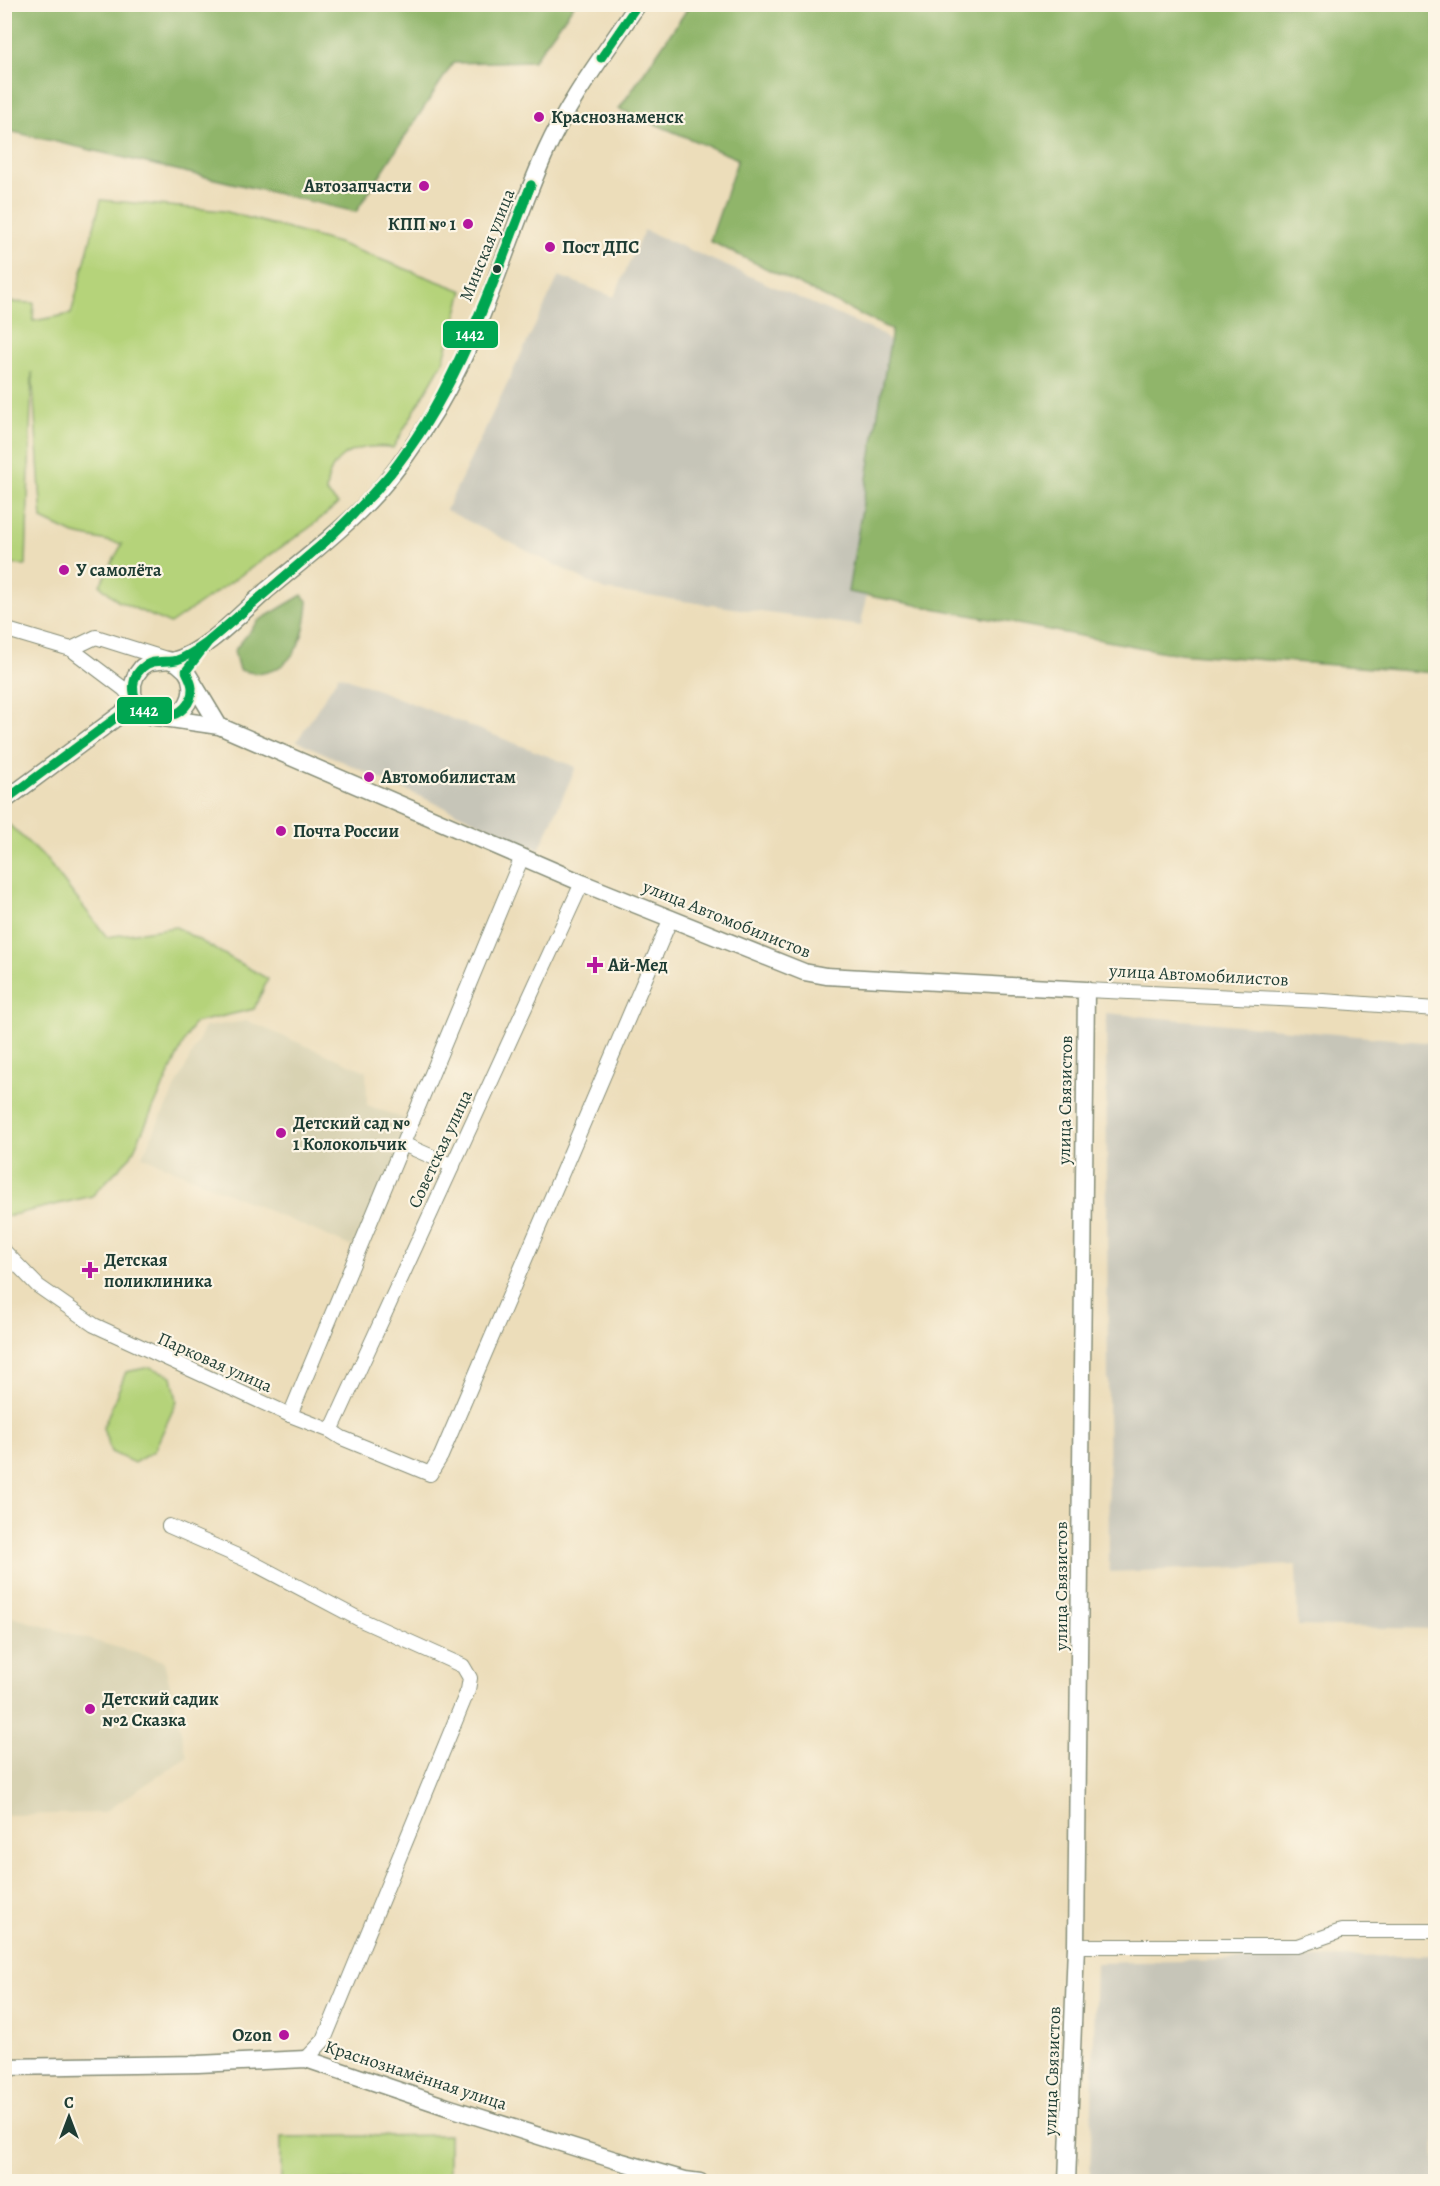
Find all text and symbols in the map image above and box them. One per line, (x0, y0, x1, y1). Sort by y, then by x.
place label: Краснознаменск (551, 105, 684, 129)
marker: Краснознаменск (532, 110, 546, 124)
place label: Автозапчасти (303, 174, 412, 198)
marker: Автозапчасти (417, 179, 431, 193)
street label: Минская улица (454, 185, 521, 305)
place label: КПП № 1 (388, 212, 457, 236)
marker: КПП № 1 (461, 217, 475, 231)
place label: Пост ДПС (562, 235, 639, 259)
marker: Пост ДПС (543, 240, 557, 254)
unlabelled marker (491, 263, 503, 275)
line badge: 1442 (442, 320, 499, 349)
text: 1442 (456, 324, 485, 346)
place label: У самолёта (76, 558, 162, 582)
marker: У самолёта (57, 563, 71, 577)
line badge: 1442 (116, 696, 173, 725)
text: 1442 (130, 700, 159, 722)
place label: Автомобилистам (380, 765, 516, 789)
marker: Автомобилистам (362, 770, 376, 784)
place label: Почта России (293, 819, 400, 843)
marker: Почта России (274, 824, 288, 838)
street label: улица Автомобилистов (638, 874, 815, 964)
place label: Ай-Мед (607, 953, 668, 977)
marker: Ай-Мед (586, 956, 604, 974)
street label: улица Автомобилистов (1108, 958, 1289, 992)
street label: улица Связистов (1052, 1035, 1078, 1166)
street label: Советская улица (402, 1085, 478, 1212)
place label: Детский сад № 1 Колокольчик (293, 1111, 410, 1156)
marker: Детский сад № 1 Колокольчик (274, 1126, 288, 1140)
place label: Детская поликлиника (104, 1248, 213, 1293)
marker: Детская поликлиника (81, 1261, 99, 1279)
street label: Парковая улица (154, 1326, 277, 1398)
street label: улица Связистов (1049, 1521, 1073, 1652)
place label: Детский садик №2 Сказка (102, 1687, 219, 1732)
marker: Детский садик №2 Сказка (83, 1702, 97, 1716)
street label: улица Связистов (1038, 2006, 1066, 2137)
place label: Ozon (232, 2023, 272, 2047)
marker: Ozon (277, 2028, 291, 2042)
street label: Краснознамённая улица (322, 2034, 511, 2116)
north arrow (39, 2087, 99, 2147)
text: С (64, 2092, 74, 2114)

